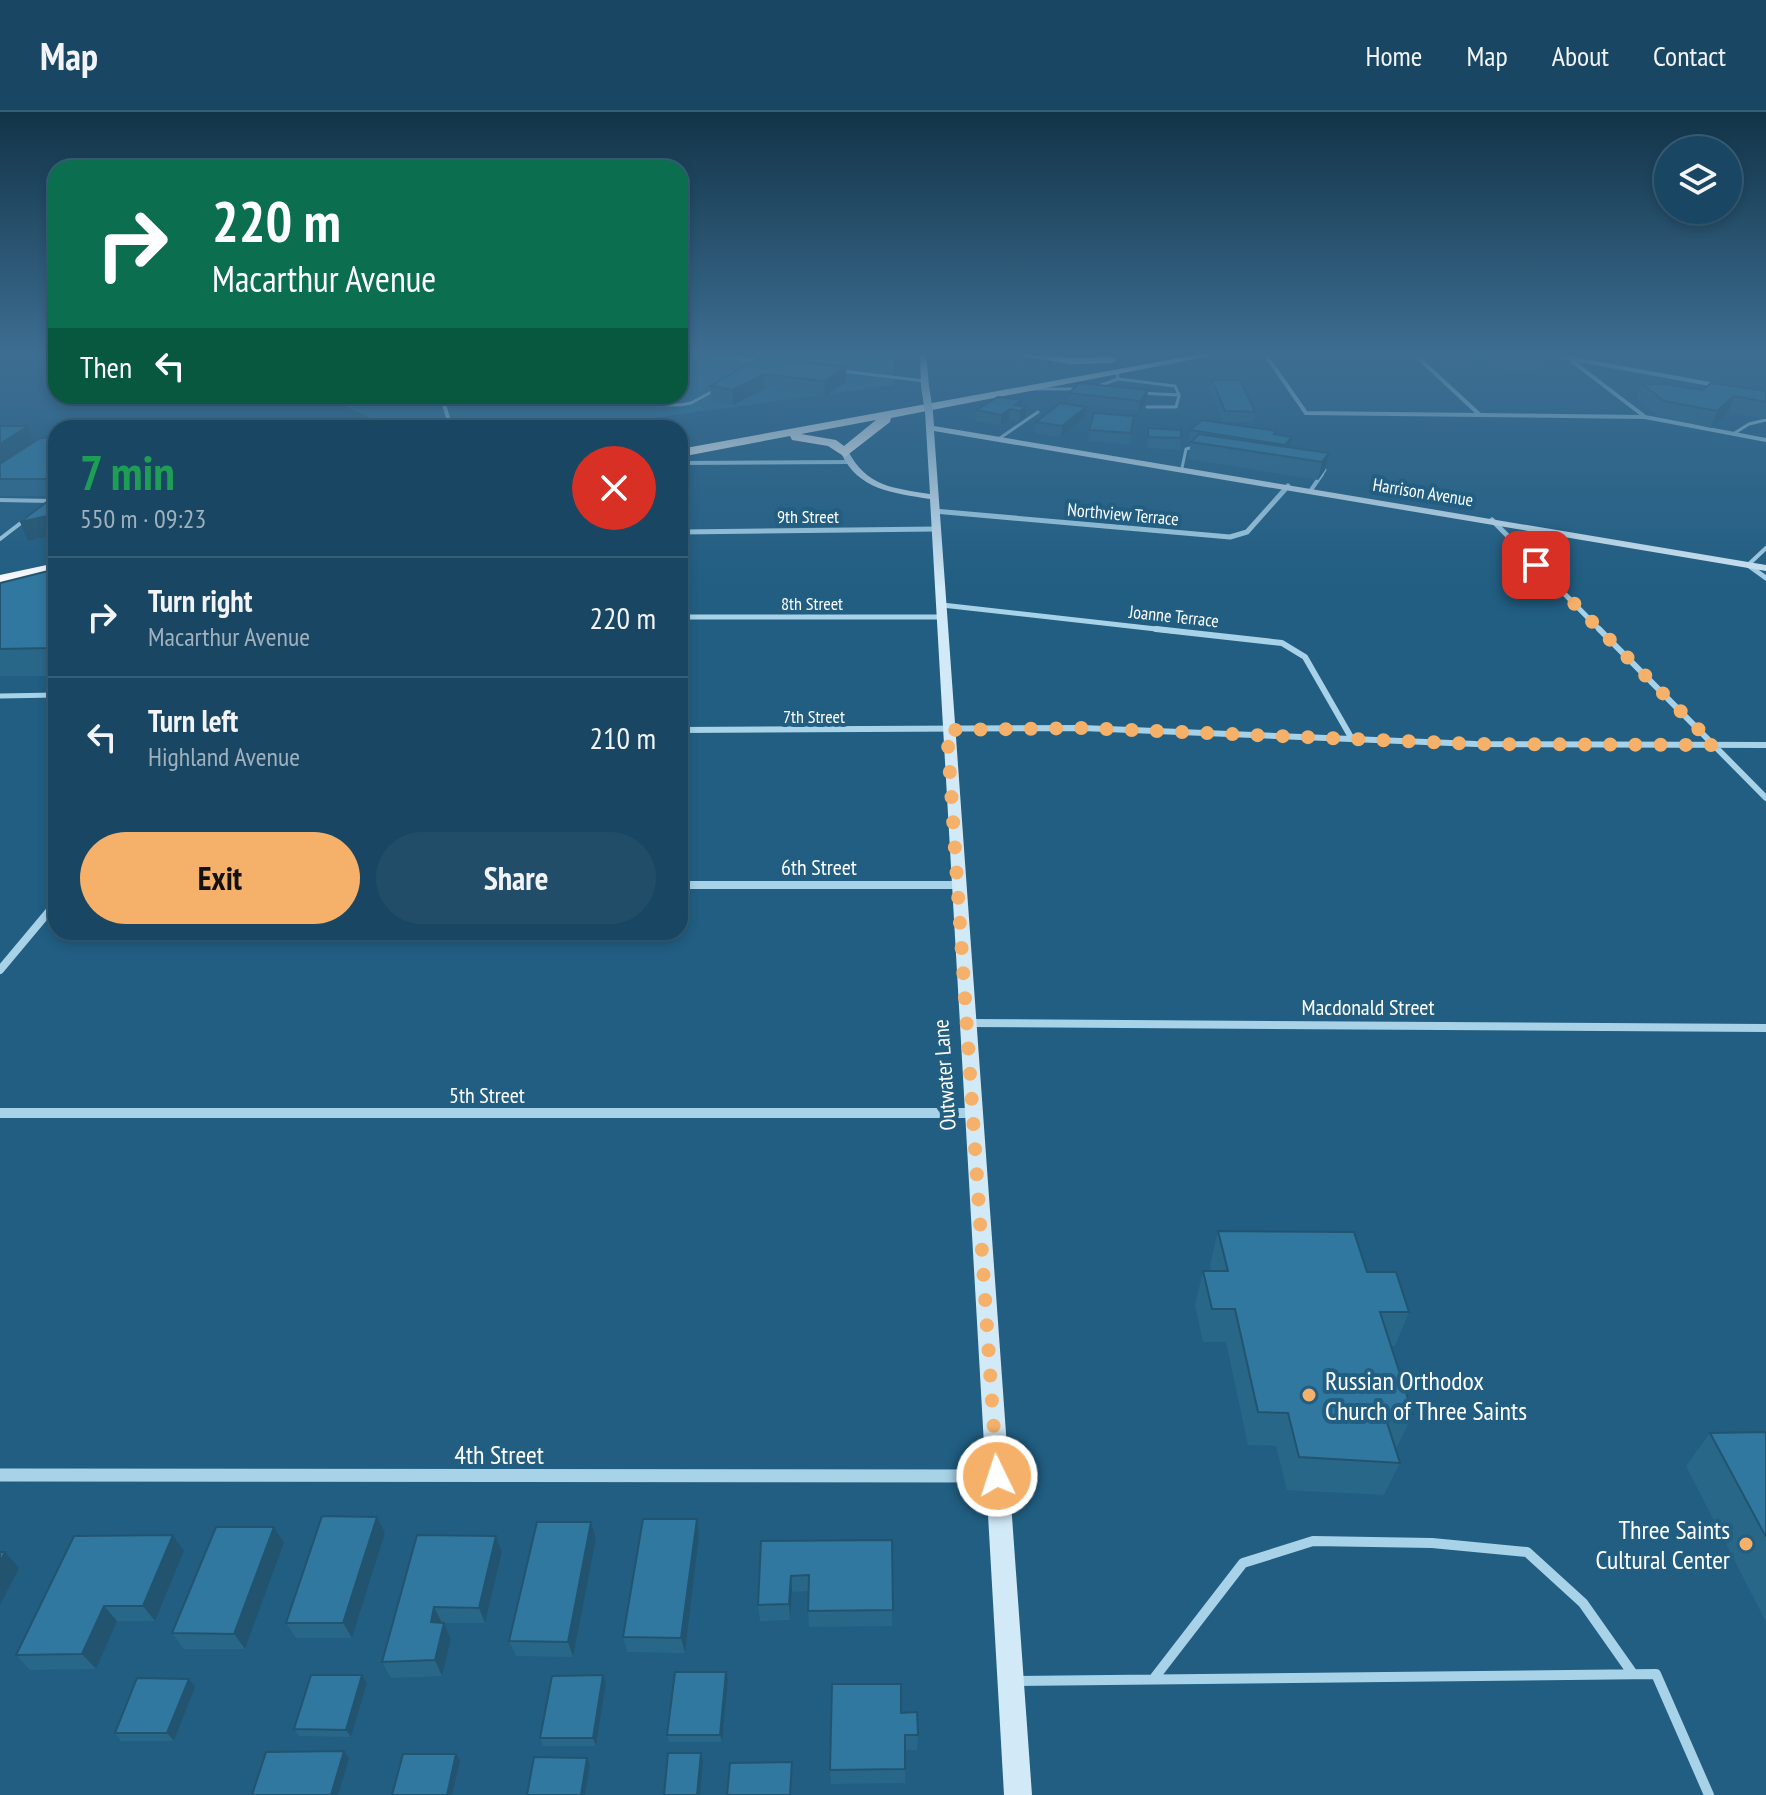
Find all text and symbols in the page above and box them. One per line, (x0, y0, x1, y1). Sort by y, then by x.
text: Map (40, 31, 98, 80)
text: Home (1366, 37, 1422, 74)
text: Map (1466, 37, 1508, 74)
text: About (1552, 37, 1609, 74)
text: Contact (1653, 37, 1726, 74)
map controls (1654, 136, 1742, 224)
button: layers (1654, 136, 1742, 224)
text: 220 m (212, 185, 341, 257)
icon: right (80, 192, 184, 296)
text: Macarthur Avenue (212, 255, 436, 302)
icon: left (148, 344, 192, 388)
text: Then (80, 347, 132, 386)
text: 7 min (80, 441, 175, 503)
button: close (572, 446, 656, 530)
street label: Harrison Avenue (1371, 473, 1475, 511)
street label: Northview Terrace (1066, 498, 1180, 530)
text: 550 m · 09:23 (80, 502, 206, 535)
street label: 9th Street (777, 505, 839, 528)
pin (1502, 531, 1570, 599)
icon: arrive (1514, 543, 1558, 587)
text: Turn right (148, 581, 252, 620)
street label: 8th Street (781, 592, 843, 615)
icon: right (80, 595, 124, 639)
text: 220 m (590, 598, 656, 637)
street label: Joanne Terrace (1127, 600, 1220, 632)
text: Macarthur Avenue (148, 620, 310, 653)
text: Turn left (148, 701, 238, 740)
street label: 7th Street (783, 705, 845, 728)
icon: left (80, 715, 124, 759)
text: 210 m (590, 718, 656, 757)
text: Highland Avenue (148, 740, 300, 773)
button: Exit (80, 832, 360, 924)
button: Share (376, 832, 656, 924)
street label: 6th Street (781, 853, 857, 881)
street label: Macdonald Street (1302, 993, 1435, 1021)
street label: Outwater Lane (926, 1018, 962, 1132)
street label: 5th Street (449, 1081, 525, 1109)
place label: Russian Orthodox Church of Three Saints (1325, 1364, 1527, 1427)
marker: Russian Orthodox Church of Three Saints (1300, 1386, 1318, 1404)
position arrow (955, 1434, 1039, 1518)
street label: 4th Street (454, 1438, 544, 1471)
place label: Three Saints Cultural Center (1595, 1513, 1730, 1576)
marker: Three Saints Cultural Center (1737, 1535, 1755, 1553)

